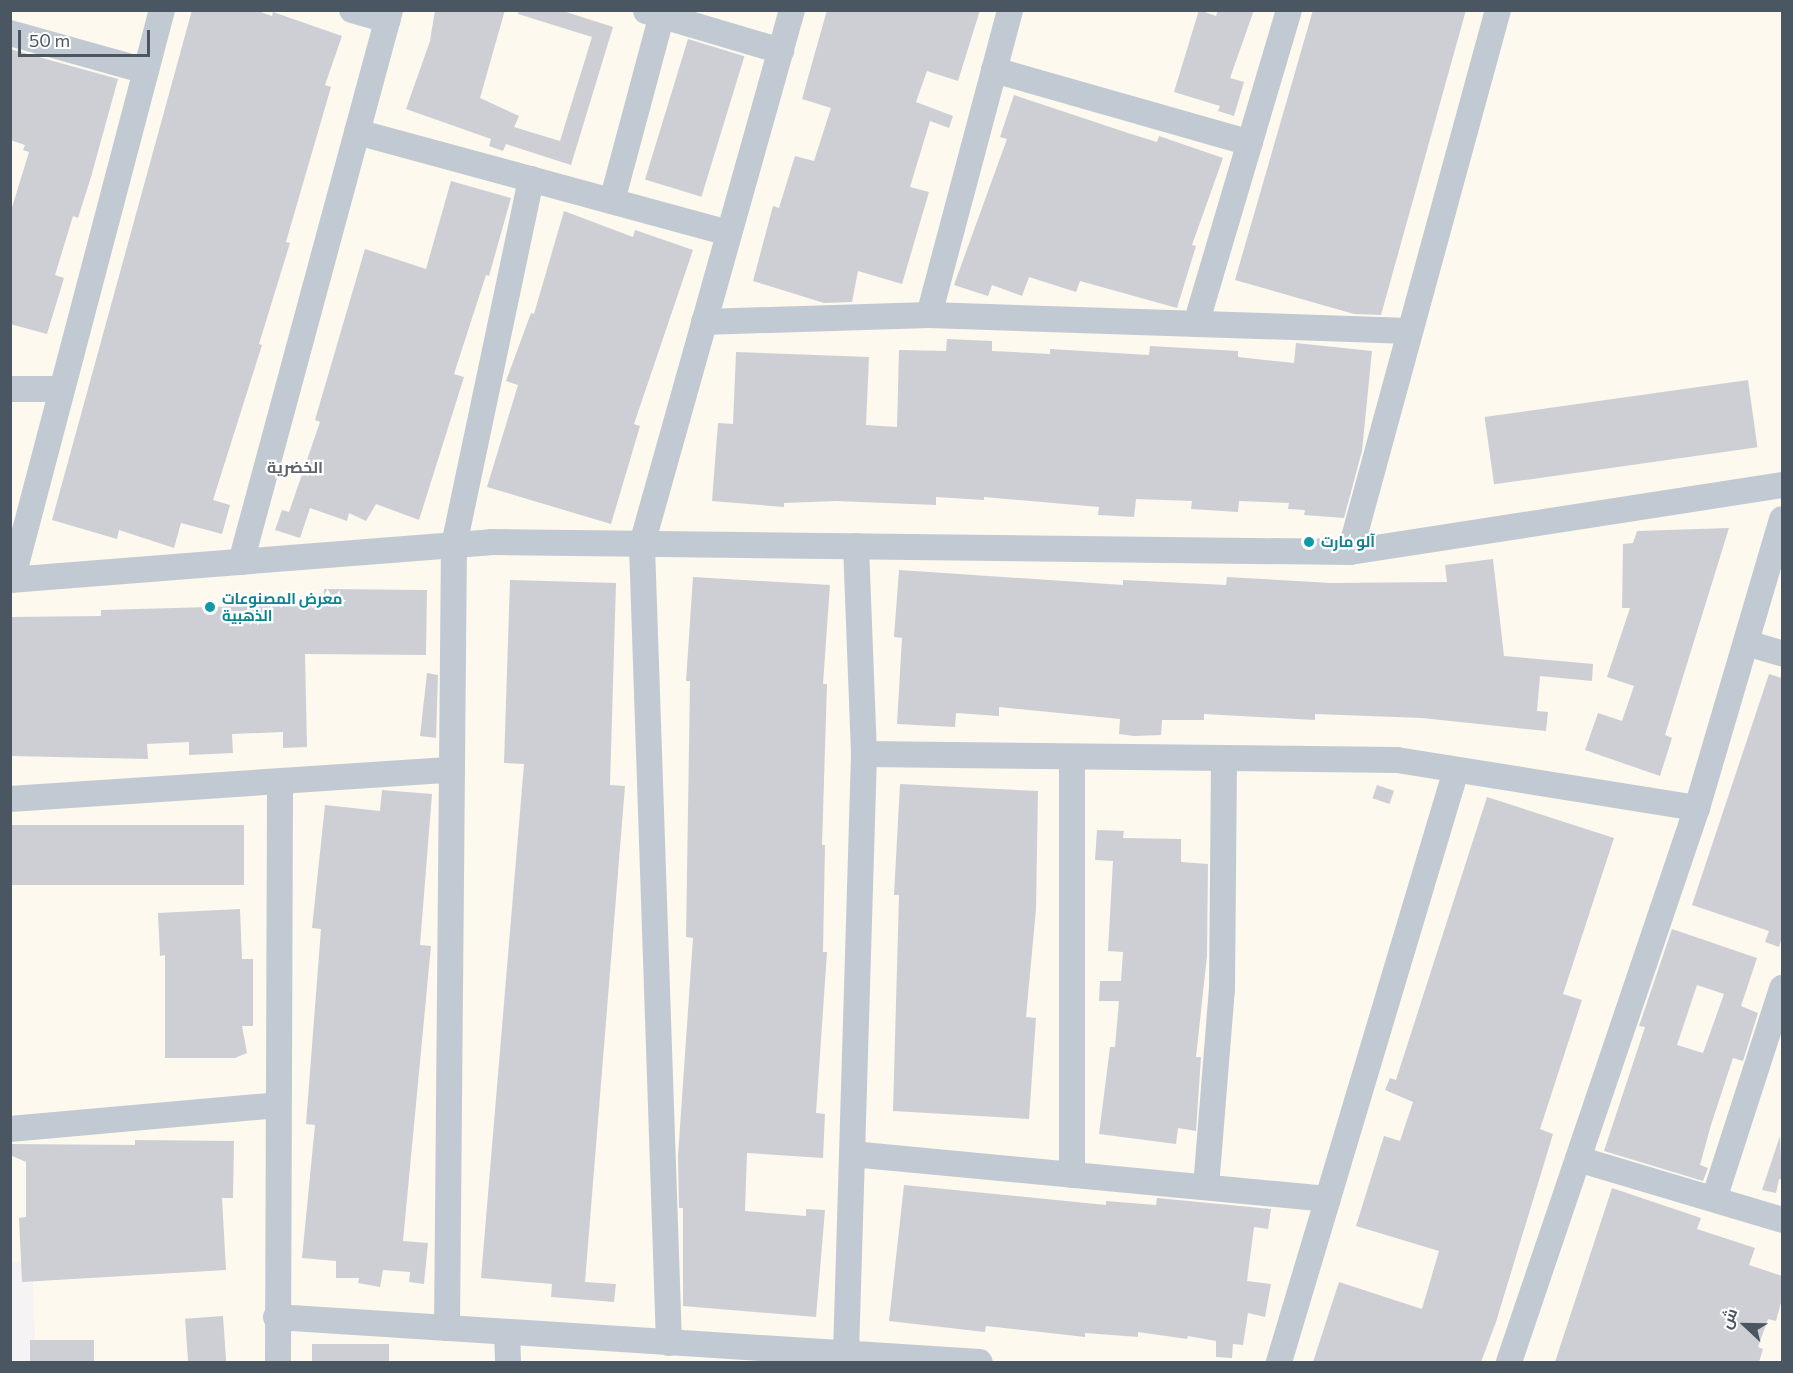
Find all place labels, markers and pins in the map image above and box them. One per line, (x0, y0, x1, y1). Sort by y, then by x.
place label: آلو مارت (1321, 533, 1375, 551)
marker: آلو مارت (1302, 535, 1316, 549)
place label: معرض المصنوعات الذهبية (222, 589, 342, 624)
marker: معرض المصنوعات الذهبية (203, 600, 217, 614)

